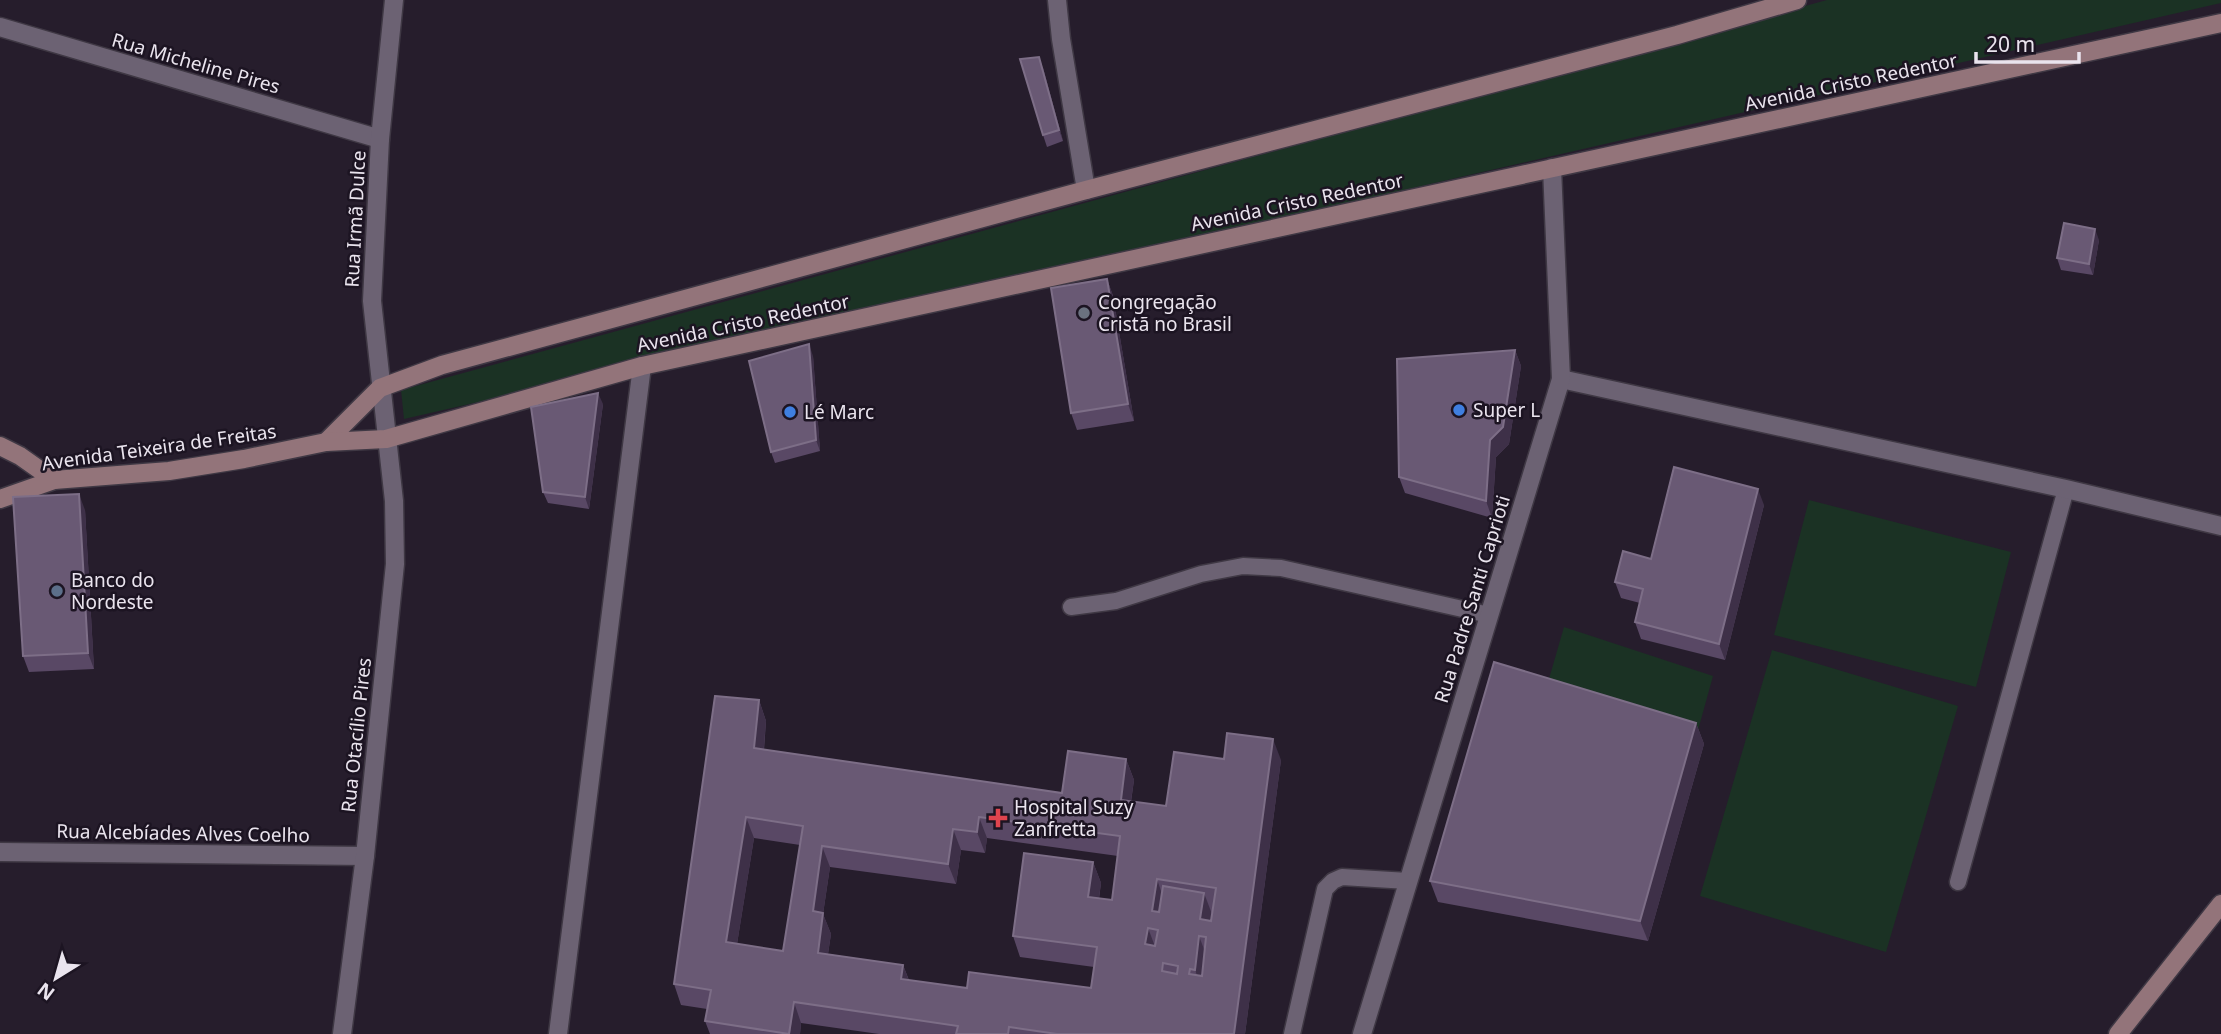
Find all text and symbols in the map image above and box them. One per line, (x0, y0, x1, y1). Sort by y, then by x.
scale bar (1976, 21, 2079, 65)
street label: Rua Micheline Pires (109, 27, 283, 99)
text: 20 m (1986, 30, 2035, 58)
street label: Avenida Cristo Redentor (1742, 47, 1960, 117)
street label: Rua Irmã Dulce (338, 150, 372, 288)
street label: Avenida Cristo Redentor (1188, 167, 1406, 237)
street label: Avenida Cristo Redentor (634, 288, 852, 358)
place label: Congregação Cristã no Brasil (1098, 289, 1232, 337)
marker: Congregação Cristã no Brasil (1076, 305, 1092, 321)
place label: Super L (1473, 397, 1540, 423)
place label: Lé Marc (804, 399, 874, 425)
marker: Super L (1451, 402, 1467, 418)
marker: Lé Marc (782, 404, 798, 420)
street label: Avenida Teixeira de Freitas (40, 418, 278, 476)
street label: Rua Padre Santi Caprioti (1428, 492, 1516, 706)
place label: Banco do Nordeste (71, 567, 155, 615)
marker: Banco do Nordeste (49, 583, 65, 599)
street label: Rua Otacílio Pires (335, 656, 377, 814)
place label: Hospital Suzy Zanfretta (1014, 794, 1134, 842)
marker: Hospital Suzy Zanfretta (988, 808, 1008, 828)
street label: Rua Alcebíades Alves Coelho (56, 818, 310, 848)
north arrow (21, 943, 91, 1013)
text: N (32, 977, 60, 1007)

